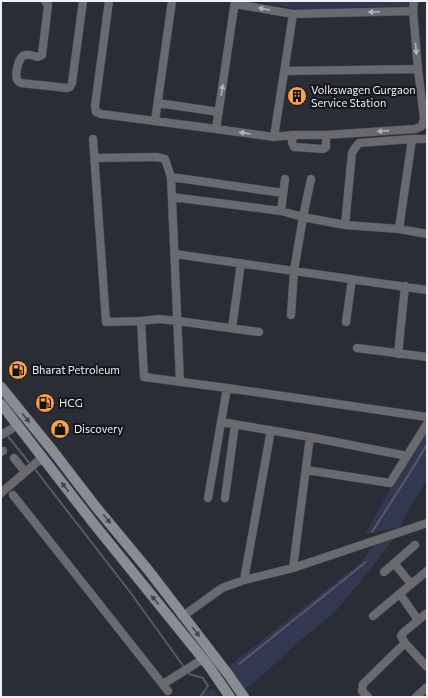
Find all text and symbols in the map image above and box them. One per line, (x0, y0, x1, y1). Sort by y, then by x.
one-way arrow (258, 6, 270, 12)
one-way arrow (367, 9, 380, 15)
one-way arrow (413, 43, 420, 55)
place label: Volkswagen Gurgaon Service Station (311, 83, 416, 109)
one-way arrow (219, 84, 225, 96)
building icon: Volkswagen Gurgaon Service Station (286, 85, 308, 107)
one-way arrow (377, 128, 389, 135)
one-way arrow (239, 130, 251, 136)
fuel station icon: Bharat Petroleum (7, 359, 29, 381)
place label: Bharat Petroleum (32, 363, 120, 376)
fuel station icon: HCG (34, 392, 56, 414)
place label: HCG (59, 396, 83, 409)
one-way arrow (21, 412, 30, 423)
shop icon: Discovery (49, 418, 71, 440)
place label: Discovery (74, 422, 123, 435)
one-way arrow (61, 482, 70, 493)
one-way arrow (102, 514, 111, 525)
one-way arrow (151, 594, 160, 605)
one-way arrow (191, 627, 200, 638)

